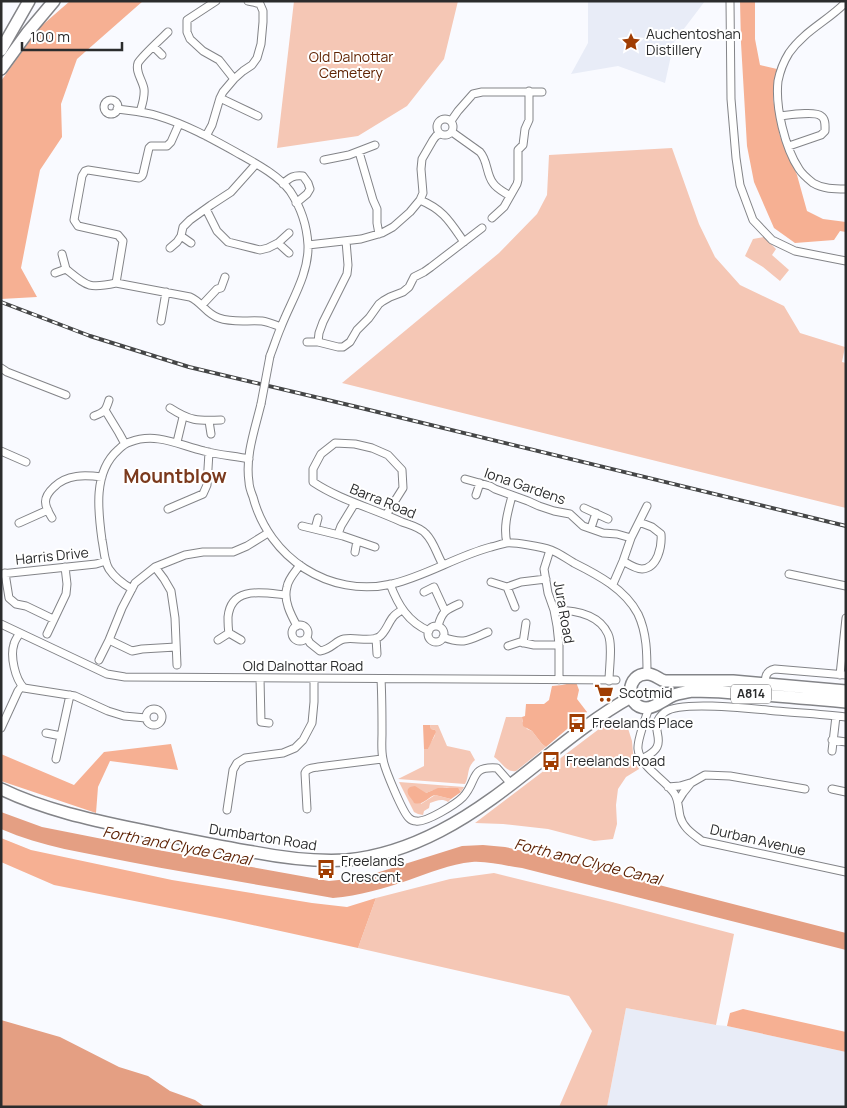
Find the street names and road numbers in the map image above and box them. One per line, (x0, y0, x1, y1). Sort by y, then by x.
street label: Iona Gardens (482, 463, 568, 508)
street label: Barra Road (347, 479, 419, 522)
street label: Harris Drive (14, 542, 90, 569)
street label: Jura Road (550, 579, 579, 645)
street label: Old Dalnottar Road (243, 656, 363, 675)
road number: A814 (731, 684, 771, 704)
street label: Dumbarton Road (208, 819, 318, 854)
street label: Durban Avenue (708, 819, 808, 860)

